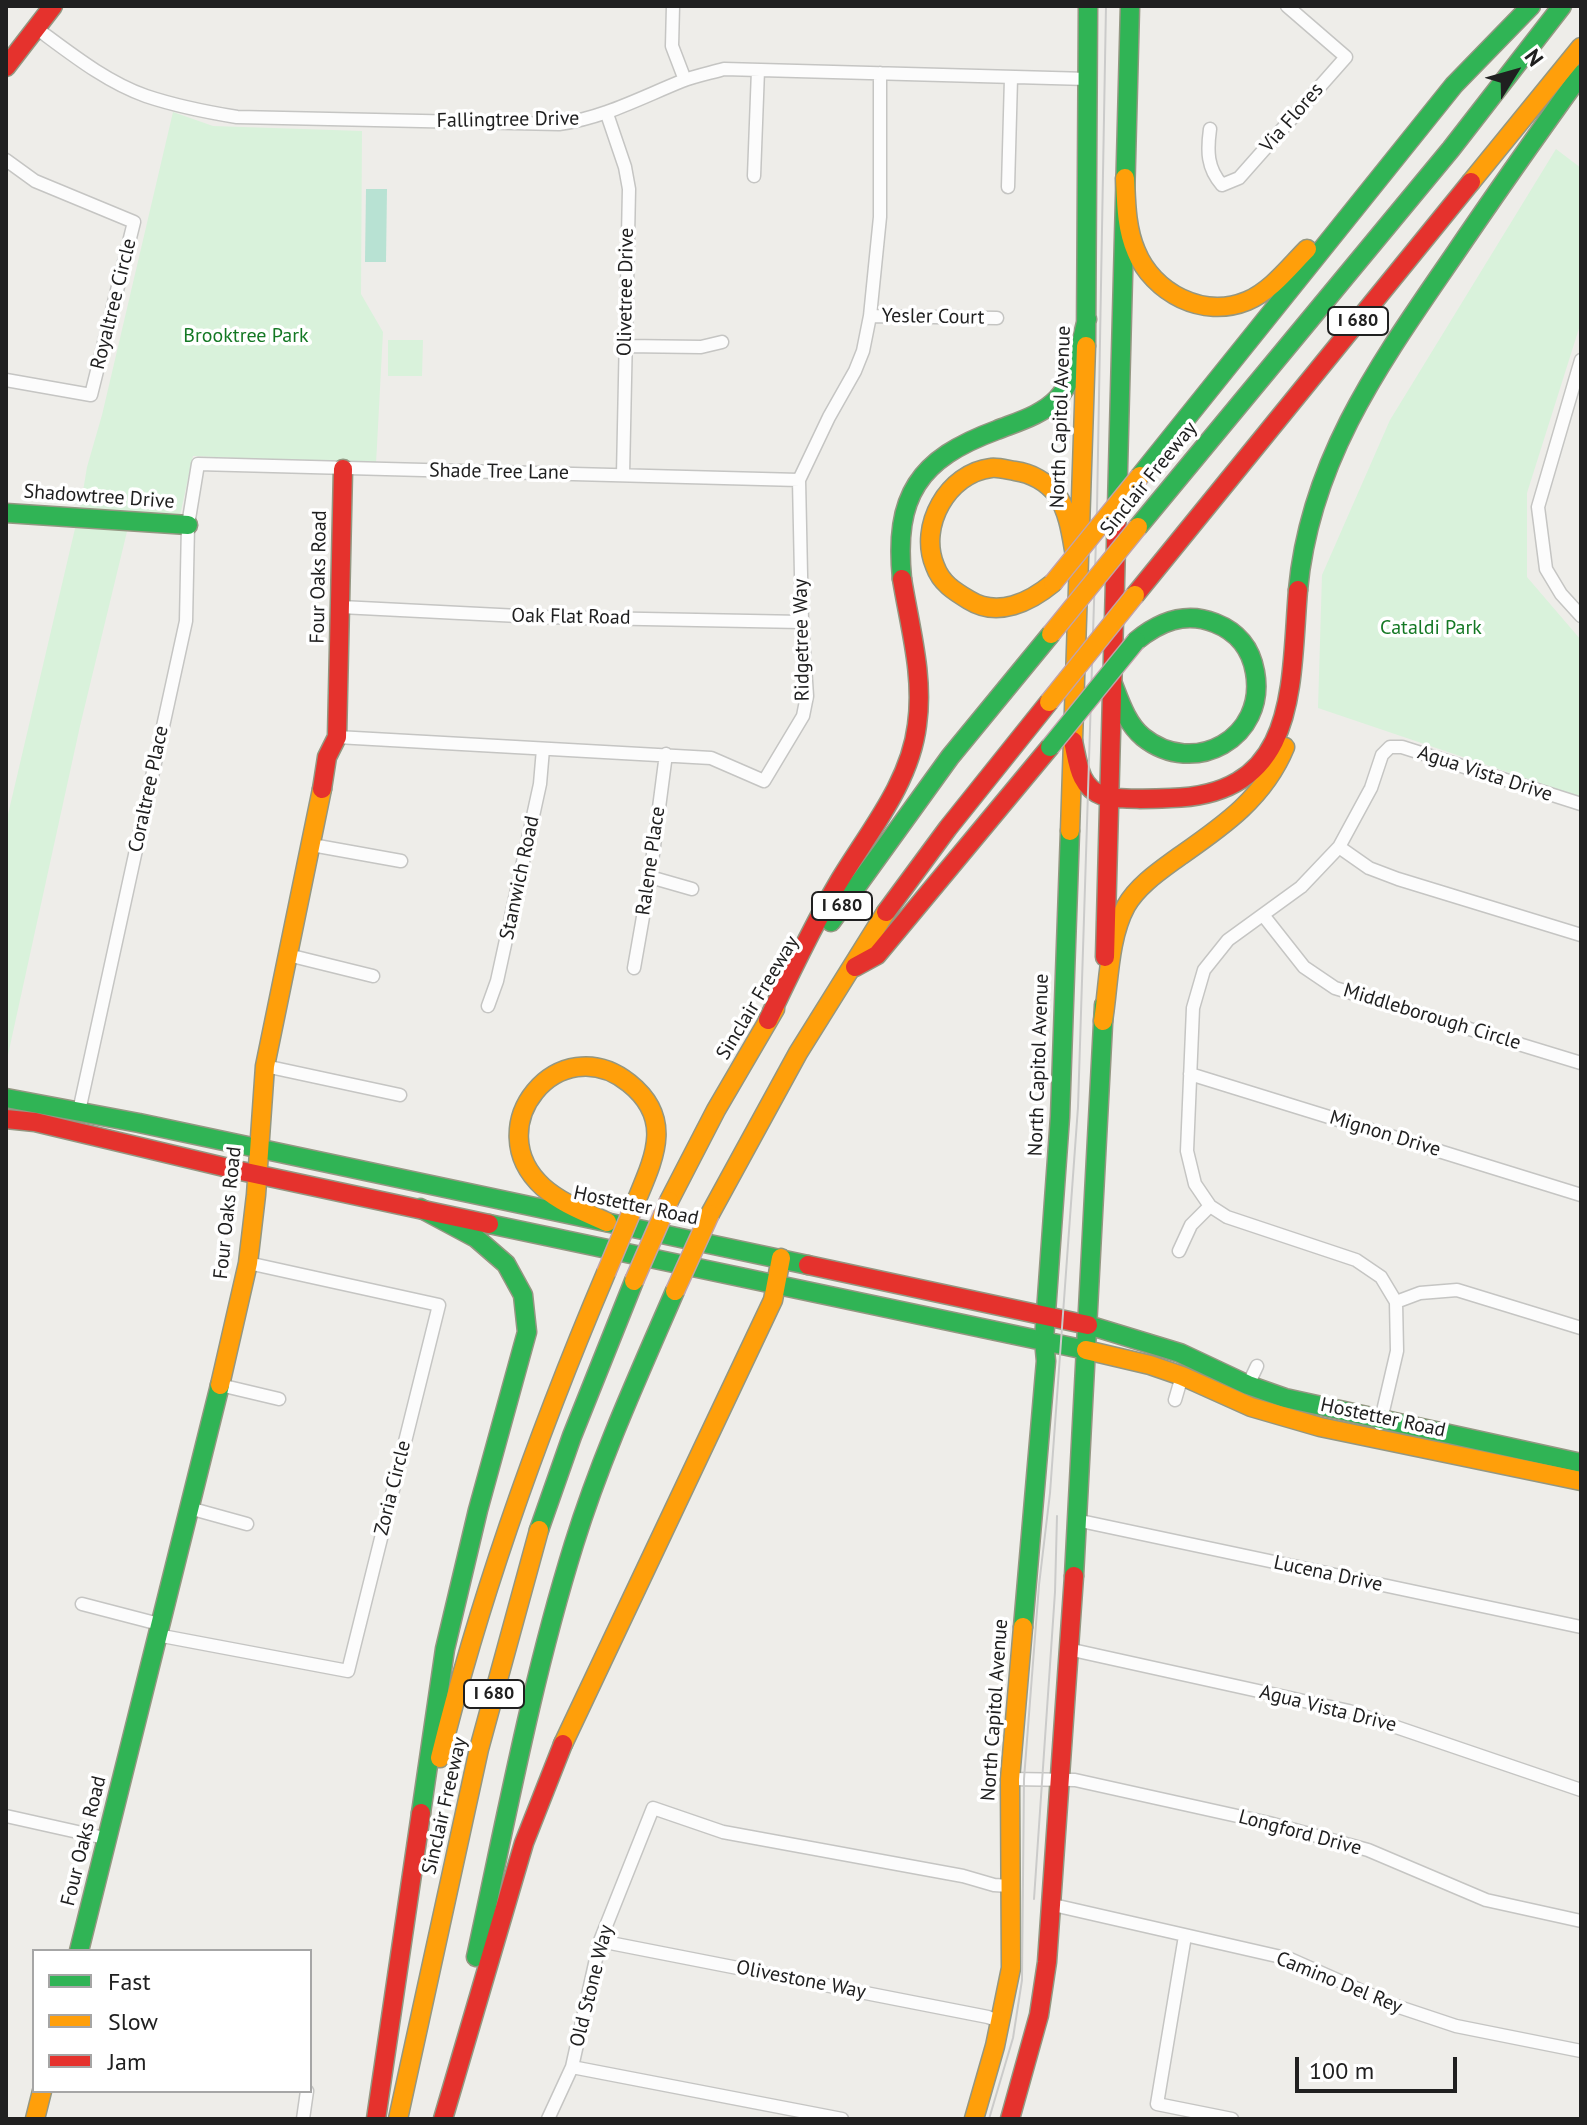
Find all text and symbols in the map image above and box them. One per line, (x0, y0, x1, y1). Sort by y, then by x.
north arrow (1475, 32, 1555, 112)
text: N (1519, 43, 1550, 72)
street label: Via Flores (1255, 78, 1329, 158)
street label: Fallingtree Drive (436, 107, 580, 133)
street label: Olivetree Drive (613, 228, 639, 356)
street label: Royaltree Circle (86, 236, 142, 372)
street label: Yesler Court (882, 304, 984, 330)
road number: I 680 (1328, 307, 1388, 335)
park label: Brooktree Park (183, 324, 309, 348)
street label: North Capitol Avenue (1046, 325, 1076, 509)
street label: Sinclair Freeway (1096, 417, 1202, 541)
street label: Shade Tree Lane (429, 459, 569, 485)
street label: Shadowtree Drive (23, 480, 175, 514)
street label: Four Oaks Road (306, 510, 332, 644)
street label: Ridgetree Way (789, 578, 815, 702)
street label: Oak Flat Road (511, 604, 631, 630)
park label: Cataldi Park (1380, 616, 1482, 640)
street label: Coraltree Place (124, 724, 174, 854)
street label: Agua Vista Drive (1415, 741, 1555, 807)
street label: Ralene Place (631, 805, 671, 917)
street label: Stanwich Road (495, 814, 545, 942)
road number: I 680 (812, 892, 872, 920)
street label: Sinclair Freeway (712, 932, 804, 1064)
street label: North Capitol Avenue (1024, 973, 1054, 1157)
street label: Middleborough Circle (1340, 979, 1524, 1055)
street label: Mignon Drive (1327, 1106, 1443, 1162)
street label: Four Oaks Road (209, 1145, 247, 1281)
street label: Hostetter Road (571, 1181, 701, 1231)
street label: Hostetter Road (1318, 1393, 1448, 1443)
street label: Zoria Circle (370, 1438, 416, 1538)
street label: Lucena Drive (1271, 1551, 1385, 1597)
street label: North Capitol Avenue (977, 1618, 1013, 1802)
road number: I 680 (464, 1680, 524, 1708)
street label: Agua Vista Drive (1257, 1680, 1399, 1738)
street label: Sinclair Freeway (418, 1735, 472, 1877)
street label: Four Oaks Road (56, 1773, 112, 1909)
street label: Longford Drive (1236, 1805, 1364, 1861)
street label: Old Stone Way (565, 1922, 619, 2050)
street label: Camino Del Rey (1272, 1947, 1406, 2019)
legend (32, 1949, 312, 2093)
street label: Olivestone Way (734, 1956, 868, 2004)
text: Fast (108, 1966, 151, 1997)
text: Slow (108, 2006, 158, 2037)
scale bar (1299, 2041, 1461, 2091)
text: Jam (108, 2046, 146, 2077)
text: 100 m (1309, 2055, 1374, 2086)

